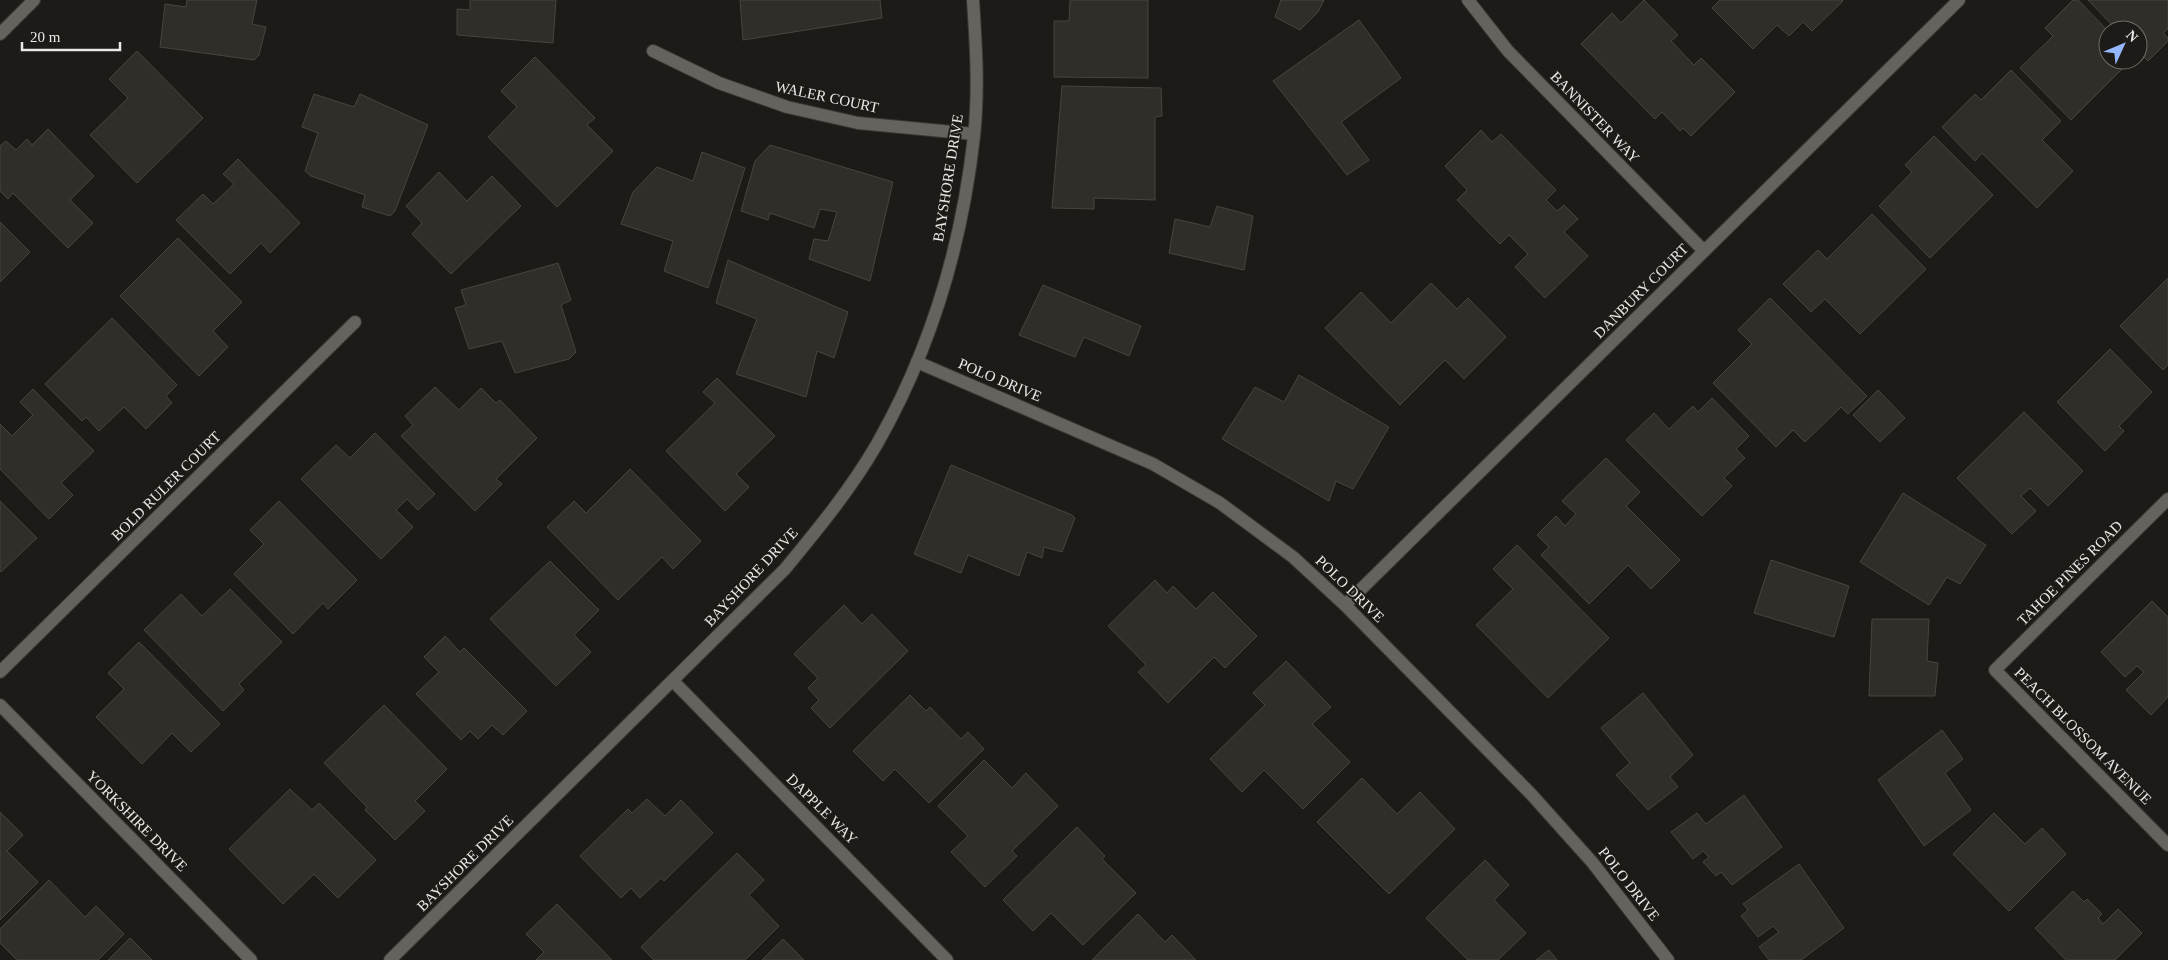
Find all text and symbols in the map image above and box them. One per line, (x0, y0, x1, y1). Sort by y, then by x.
scale bar (22, 20, 120, 52)
north arrow (2098, 20, 2148, 70)
text: N (2123, 27, 2141, 45)
text: 20 m (30, 29, 61, 45)
street label: BANNISTER WAY (1547, 68, 1643, 166)
street label: WALER COURT (774, 78, 880, 116)
street label: BAYSHORE DRIVE (930, 113, 966, 243)
street label: DANBURY COURT (1591, 241, 1691, 341)
street label: POLO DRIVE (956, 355, 1044, 405)
street label: BOLD RULER COURT (108, 428, 224, 544)
street label: TAHOE PINES ROAD (2014, 517, 2126, 629)
street label: BAYSHORE DRIVE (701, 524, 801, 630)
street label: POLO DRIVE (1313, 552, 1387, 626)
street label: PEACH BLOSSOM AVENUE (2011, 664, 2155, 808)
street label: YORKSHIRE DRIVE (83, 767, 191, 875)
street label: DAPPLE WAY (783, 770, 861, 848)
street label: BAYSHORE DRIVE (414, 812, 516, 914)
street label: POLO DRIVE (1595, 844, 1663, 924)

